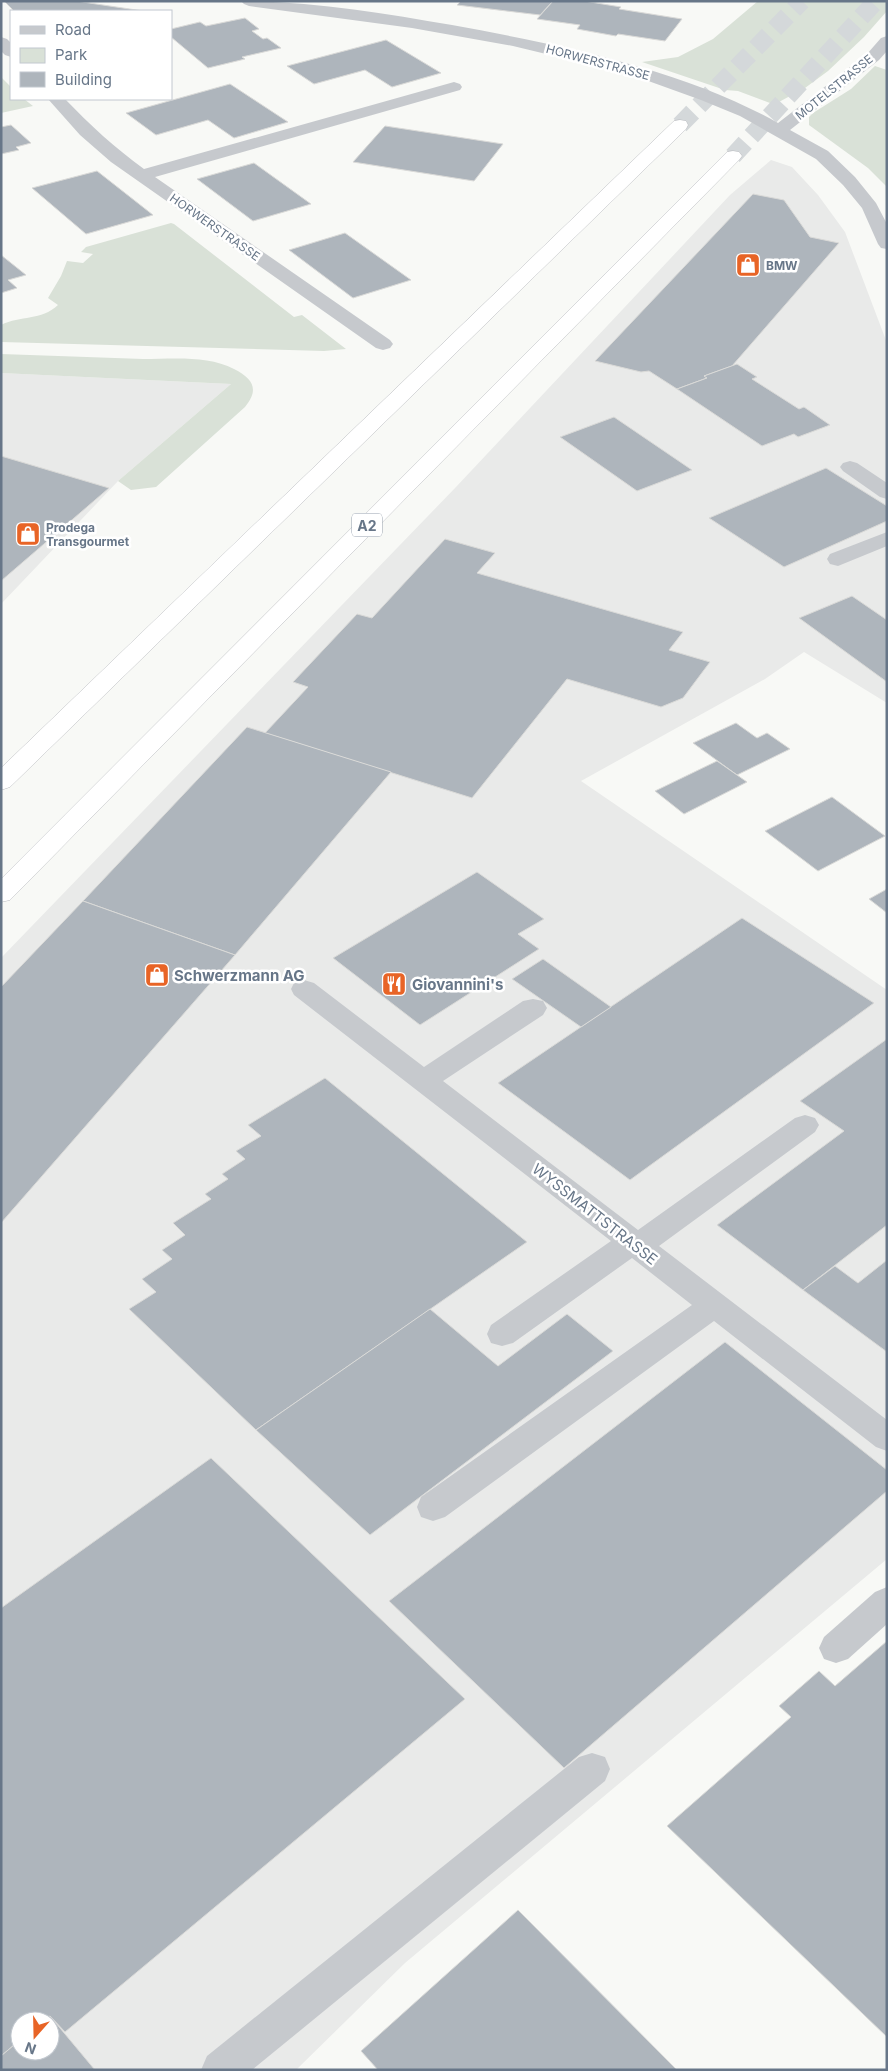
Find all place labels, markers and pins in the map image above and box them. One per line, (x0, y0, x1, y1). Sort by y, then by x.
shop icon: BMW (735, 252, 761, 278)
place label: BMW (766, 258, 798, 273)
place label: Prodega Transgourmet (46, 520, 130, 549)
shop icon: Prodega Transgourmet (15, 521, 41, 547)
shop icon: Schwerzmann AG (144, 962, 170, 988)
place label: Schwerzmann AG (174, 966, 305, 985)
restaurant icon: Giovannini's (381, 971, 407, 997)
place label: Giovannini's (412, 975, 503, 994)

